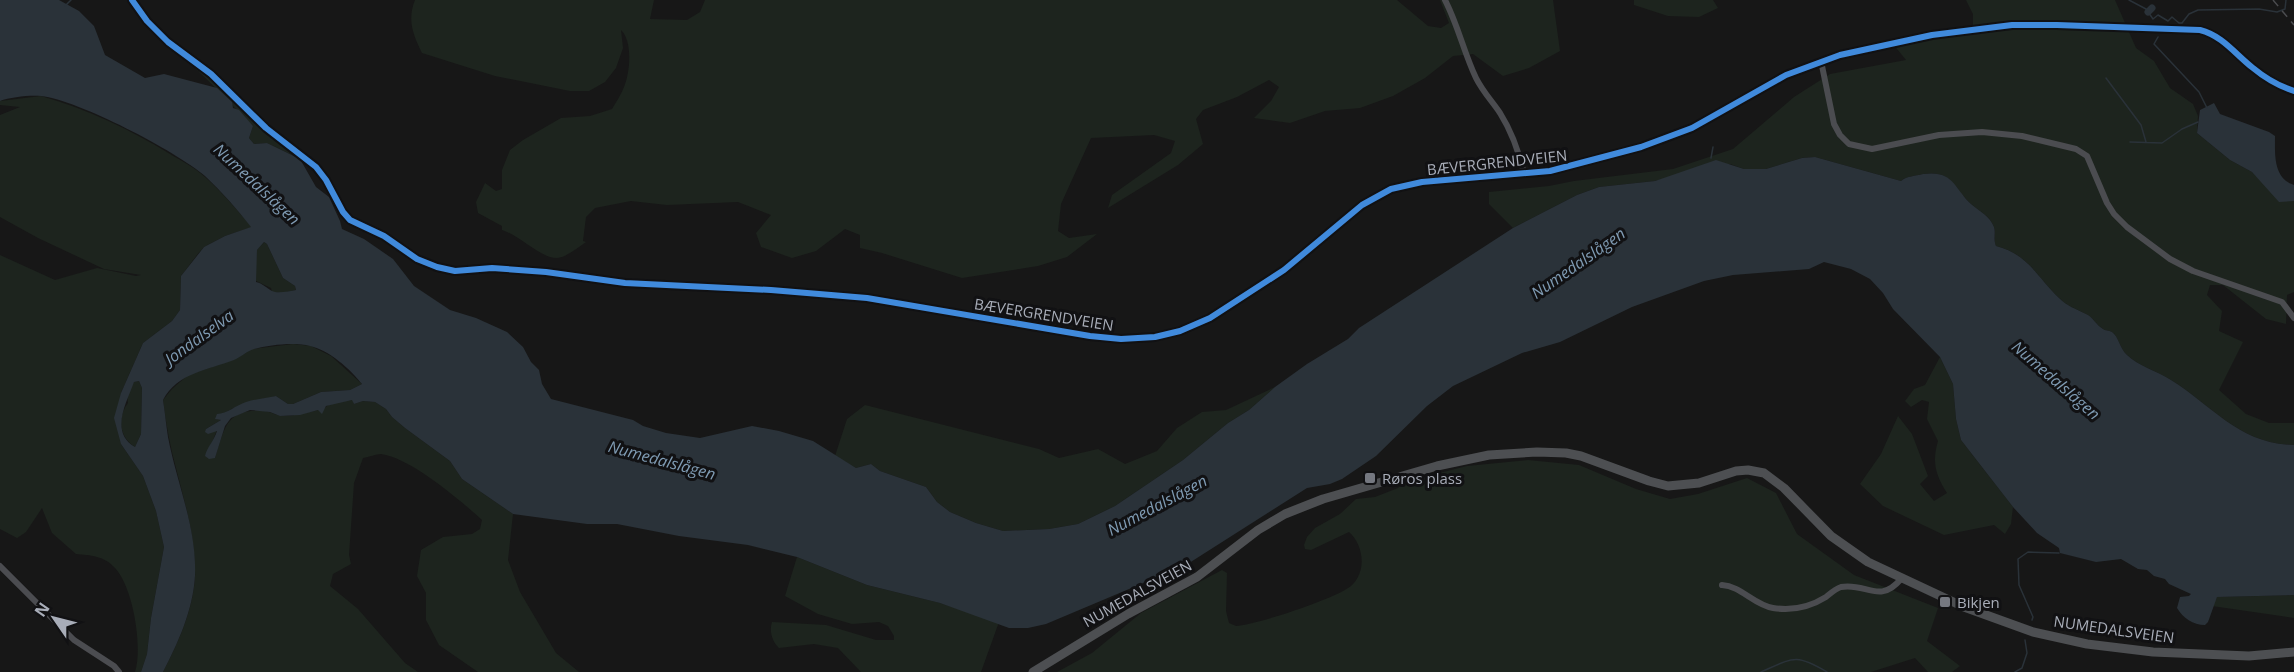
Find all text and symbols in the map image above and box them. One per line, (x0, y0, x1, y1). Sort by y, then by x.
water label: Numedalslågen (209, 138, 305, 230)
street label: BÆVERGRENDVEIEN (1426, 145, 1568, 179)
water label: Numedalslågen (1527, 222, 1629, 304)
street label: BÆVERGRENDVEIEN (973, 293, 1115, 335)
water label: Jondalselva (158, 305, 238, 371)
water label: Numedalslågen (2007, 336, 2105, 424)
water label: Numedalslågen (606, 435, 718, 485)
place label: Røros plass (1382, 468, 1462, 488)
water label: Numedalslågen (1103, 469, 1211, 541)
marker: Røros plass (1363, 471, 1377, 485)
street label: NUMEDALSVEIEN (1079, 555, 1195, 631)
north arrow (24, 588, 84, 648)
place label: Bikjen (1957, 592, 2000, 612)
marker: Bikjen (1938, 595, 1952, 609)
text: N (29, 598, 54, 621)
street label: NUMEDALSVEIEN (2052, 611, 2176, 647)

